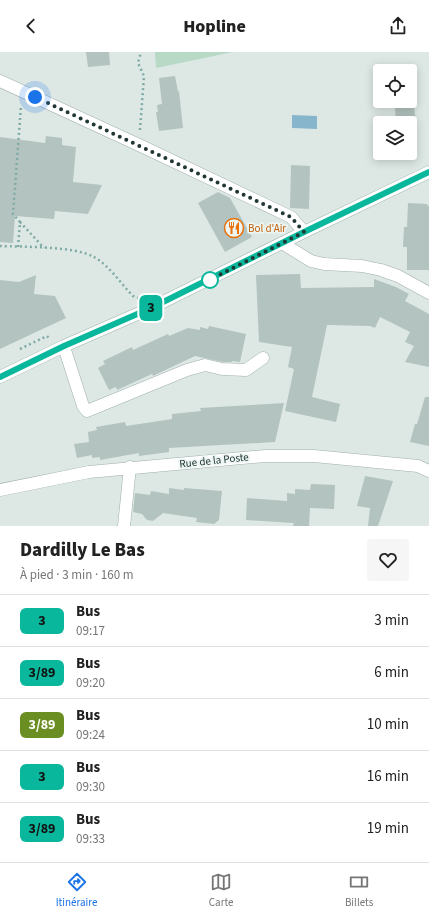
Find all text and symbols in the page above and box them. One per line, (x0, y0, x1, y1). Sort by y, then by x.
text: Hopline (183, 14, 246, 39)
icon: back (20, 15, 42, 37)
icon: share (387, 15, 409, 37)
map controls (373, 64, 417, 160)
button: locate (373, 64, 417, 108)
your location (25, 87, 45, 107)
button: layers (373, 116, 417, 160)
restaurant icon: Bol d'Air (223, 217, 245, 239)
place label: Bol d'Air (248, 221, 286, 236)
unlabelled marker (201, 271, 219, 289)
line badge: 3 (138, 295, 164, 321)
text: 3 (147, 298, 155, 318)
street label: Rue de la Poste (179, 449, 250, 472)
text: Dardilly Le Bas (20, 537, 145, 564)
button: heart (367, 539, 409, 581)
text: À pied · 3 min · 160 m (20, 566, 134, 584)
text: Bus (76, 601, 100, 622)
text: 3 min (374, 610, 409, 631)
text: 3 (38, 611, 46, 631)
text: 09:17 (76, 622, 105, 640)
text: Bus (76, 653, 100, 674)
text: 6 min (374, 662, 409, 683)
text: 3/89 (29, 663, 55, 683)
text: 09:20 (76, 674, 105, 692)
text: Bus (76, 705, 100, 726)
text: 10 min (367, 714, 409, 735)
text: 3/89 (29, 715, 55, 735)
text: 09:24 (76, 726, 105, 744)
text: Bus (76, 757, 100, 778)
text: 16 min (367, 766, 409, 787)
text: 3 (38, 767, 46, 787)
text: 09:30 (76, 778, 105, 796)
text: Bus (76, 809, 100, 830)
text: 19 min (367, 818, 409, 839)
text: 3/89 (29, 819, 55, 839)
text: 09:33 (76, 830, 105, 848)
tab: Itinéraire (56, 871, 97, 910)
tab: Carte (209, 871, 234, 910)
tab: Billets (345, 871, 373, 910)

